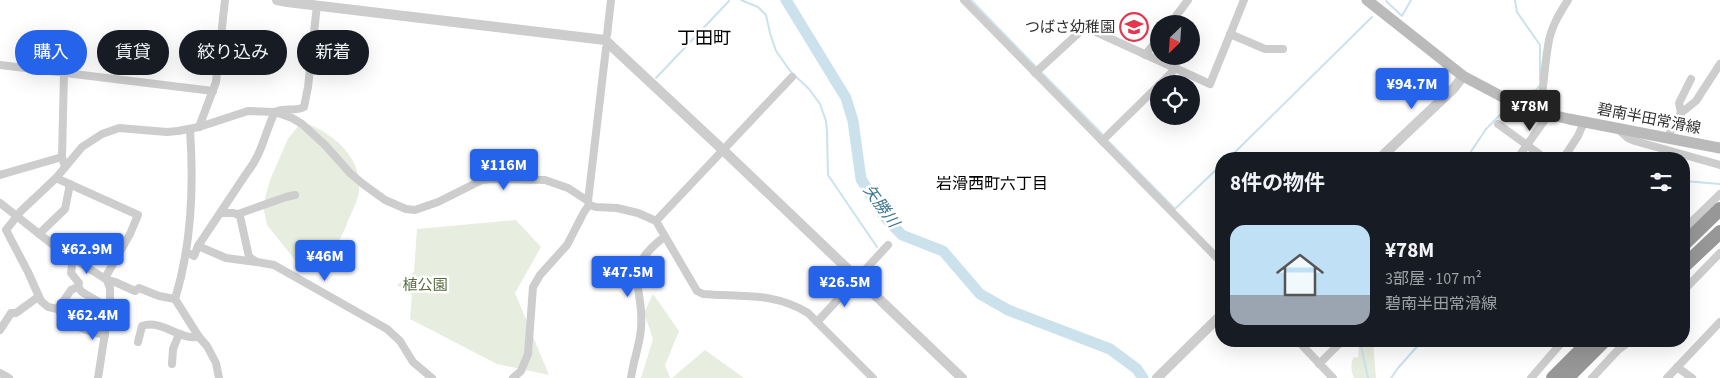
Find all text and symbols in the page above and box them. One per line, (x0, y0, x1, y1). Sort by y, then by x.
school or university icon: つばさ幼稚園 (1119, 12, 1149, 42)
north arrow (1150, 15, 1200, 65)
map controls (1150, 15, 1200, 125)
place label: つばさ幼稚園 (1025, 17, 1115, 38)
district label: 丁田町 (677, 26, 731, 51)
chip: 購入 (15, 30, 87, 75)
chip: 賃貸 (97, 30, 169, 75)
chip: 絞り込み (179, 30, 287, 75)
chip: 新着 (297, 30, 369, 75)
pin: ¥94.7M (1371, 68, 1453, 110)
text: ¥94.7M (1387, 73, 1437, 95)
button: locate (1150, 75, 1200, 125)
pin: ¥78M (1500, 90, 1560, 132)
text: ¥78M (1511, 95, 1549, 117)
street label: 碧南半田常滑線 (1595, 99, 1703, 139)
pin: ¥116M (469, 148, 539, 191)
text: ¥116M (481, 154, 527, 176)
text: 8件の物件 (1230, 168, 1325, 198)
icon: filters (1647, 168, 1675, 196)
district label: 岩滑西町六丁目 (936, 173, 1048, 195)
water label: 矢勝川 (858, 180, 905, 233)
pin: ¥62.9M (46, 232, 128, 275)
text: ¥78M (1385, 235, 1434, 265)
text: ¥62.9M (62, 238, 112, 260)
pin: ¥46M (295, 240, 355, 282)
text: ¥46M (306, 245, 344, 267)
icon: home (1270, 245, 1330, 305)
pin: ¥47.5M (587, 256, 669, 298)
text: ¥47.5M (603, 261, 653, 283)
pin: ¥26.5M (804, 266, 886, 308)
text: 3部屋 · 107 m² (1385, 268, 1482, 290)
text: ¥26.5M (820, 271, 870, 293)
park label: 植公園 (402, 275, 448, 296)
text: 碧南半田常滑線 (1385, 293, 1497, 315)
pin: ¥62.4M (52, 298, 134, 341)
text: ¥62.4M (68, 304, 118, 326)

